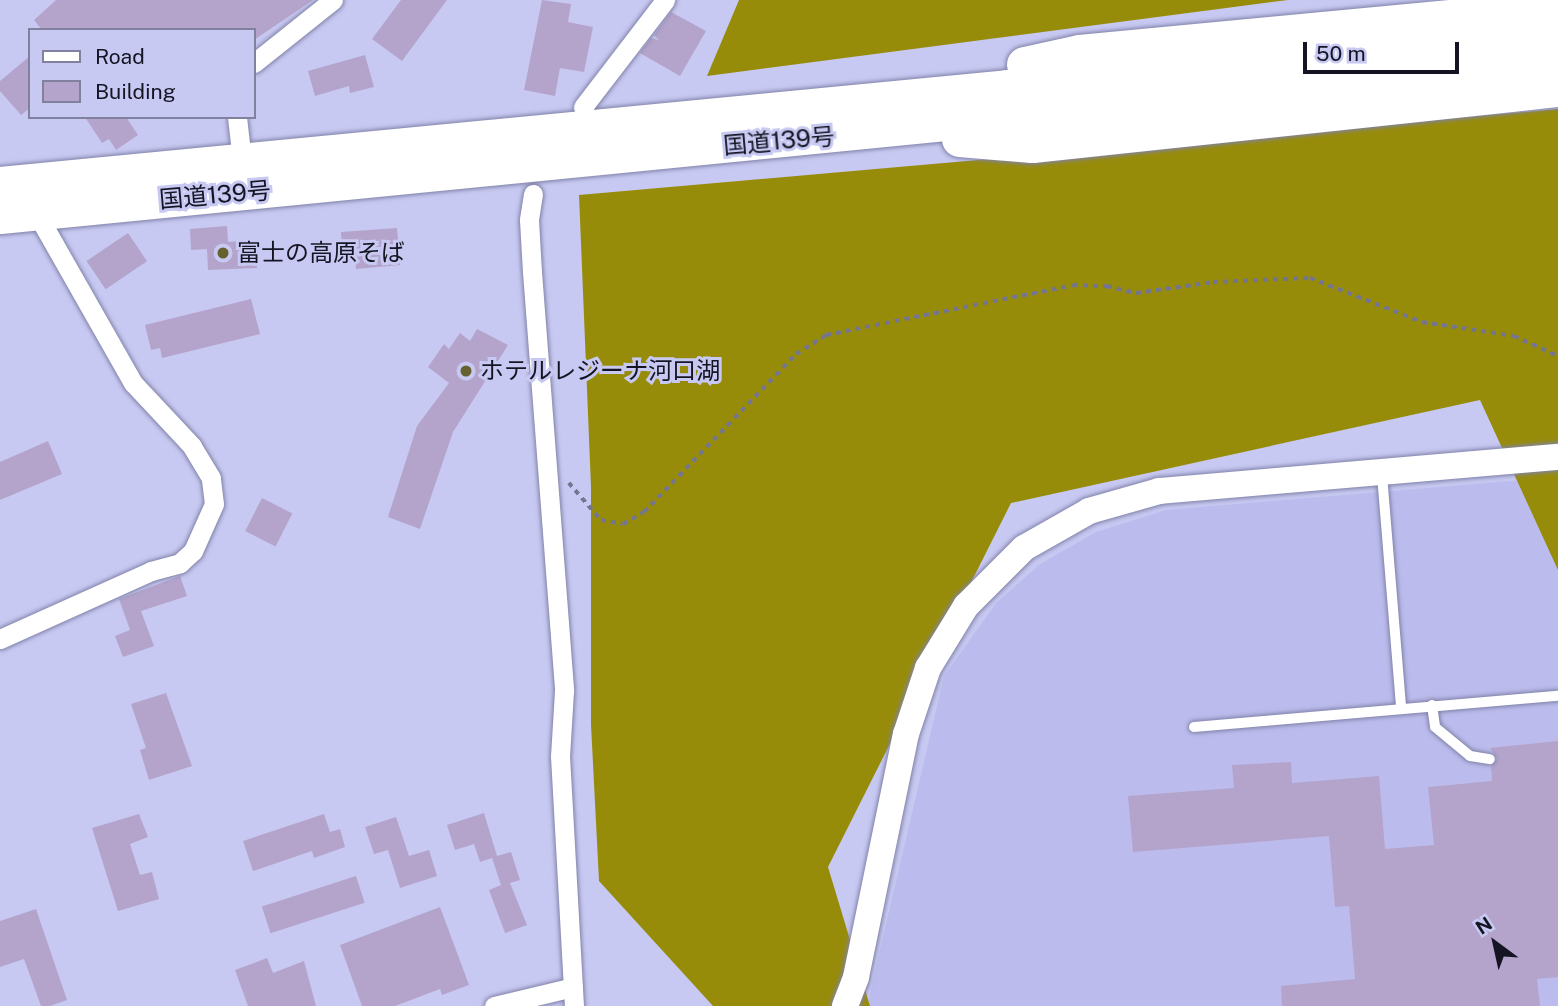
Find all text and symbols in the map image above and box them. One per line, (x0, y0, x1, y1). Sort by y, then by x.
legend (28, 28, 256, 119)
scale bar (1306, 28, 1462, 72)
text: 50 m (1316, 41, 1366, 66)
text: Road (95, 44, 145, 69)
text: Building (95, 79, 176, 104)
street label: 国道139号 (722, 122, 836, 160)
street label: 国道139号 (158, 176, 272, 214)
place label: 富士の高原そば (237, 239, 405, 267)
marker: 富士の高原そば (215, 245, 231, 261)
place label: ホテルレジーナ河口湖 (480, 357, 720, 385)
marker: ホテルレジーナ河口湖 (458, 363, 474, 379)
north arrow (1460, 908, 1530, 978)
text: N (1471, 912, 1496, 939)

